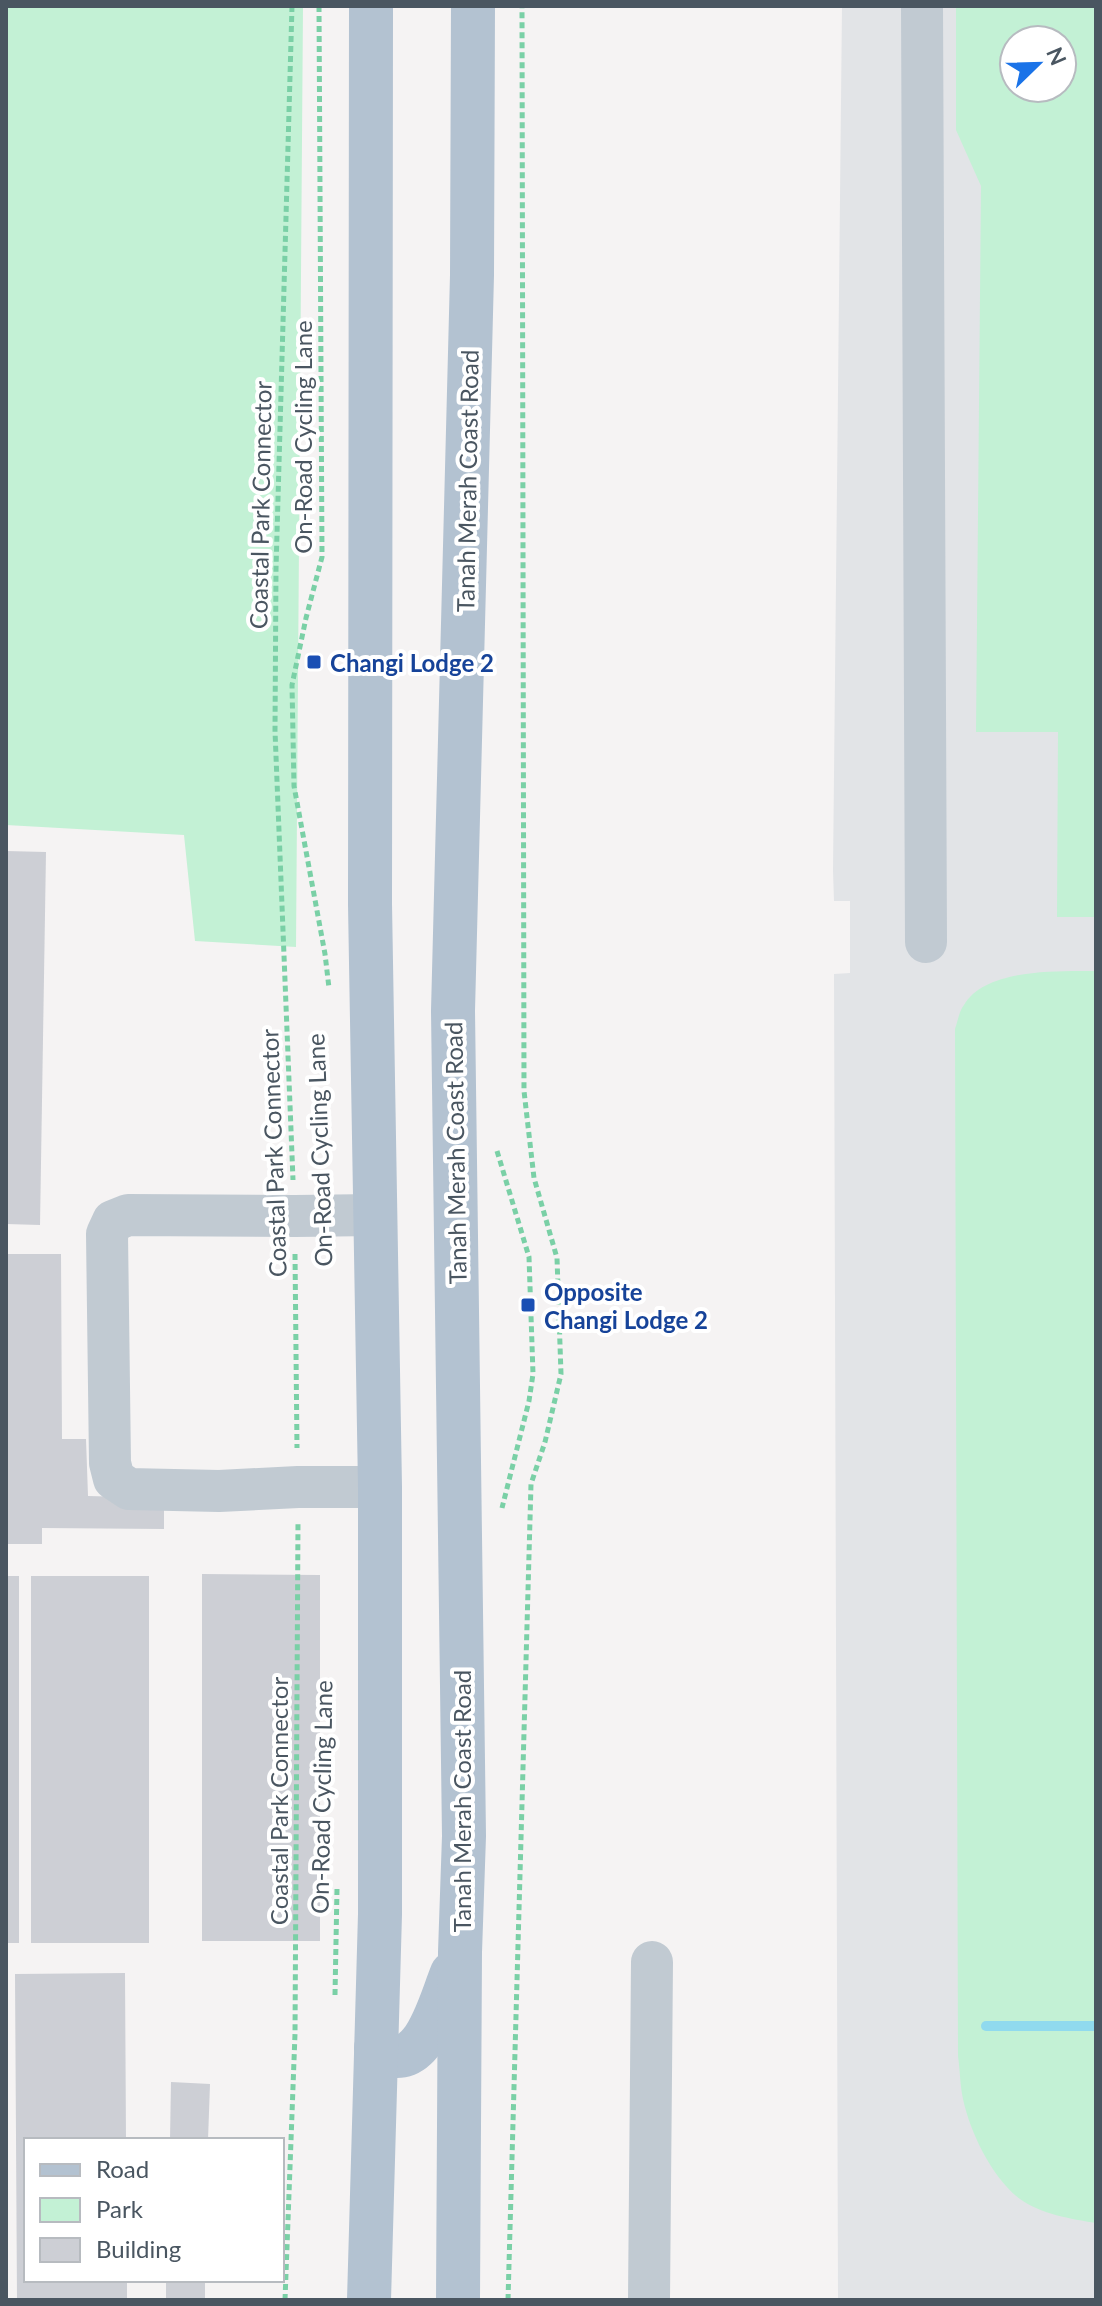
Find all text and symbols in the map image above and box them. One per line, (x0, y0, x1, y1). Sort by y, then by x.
north arrow (998, 24, 1078, 104)
text: N (1041, 43, 1073, 69)
street label: On-Road Cycling Lane (288, 320, 317, 554)
street label: Tanah Merah Coast Road (450, 350, 484, 612)
street label: Coastal Park Connector (243, 380, 277, 629)
place label: Changi Lodge 2 (330, 648, 494, 677)
marker: Changi Lodge 2 (305, 653, 323, 671)
street label: Tanah Merah Coast Road (438, 1022, 472, 1284)
street label: Coastal Park Connector (254, 1028, 292, 1278)
street label: On-Road Cycling Lane (300, 1033, 338, 1267)
place label: Opposite Changi Lodge 2 (544, 1277, 708, 1334)
marker: Opposite Changi Lodge 2 (519, 1296, 537, 1314)
street label: Tanah Merah Coast Road (447, 1670, 476, 1932)
street label: Coastal Park Connector (264, 1677, 293, 1925)
street label: On-Road Cycling Lane (304, 1680, 338, 1914)
legend (24, 2138, 284, 2282)
text: Road (96, 2154, 149, 2183)
text: Park (96, 2194, 144, 2223)
text: Building (96, 2234, 181, 2263)

